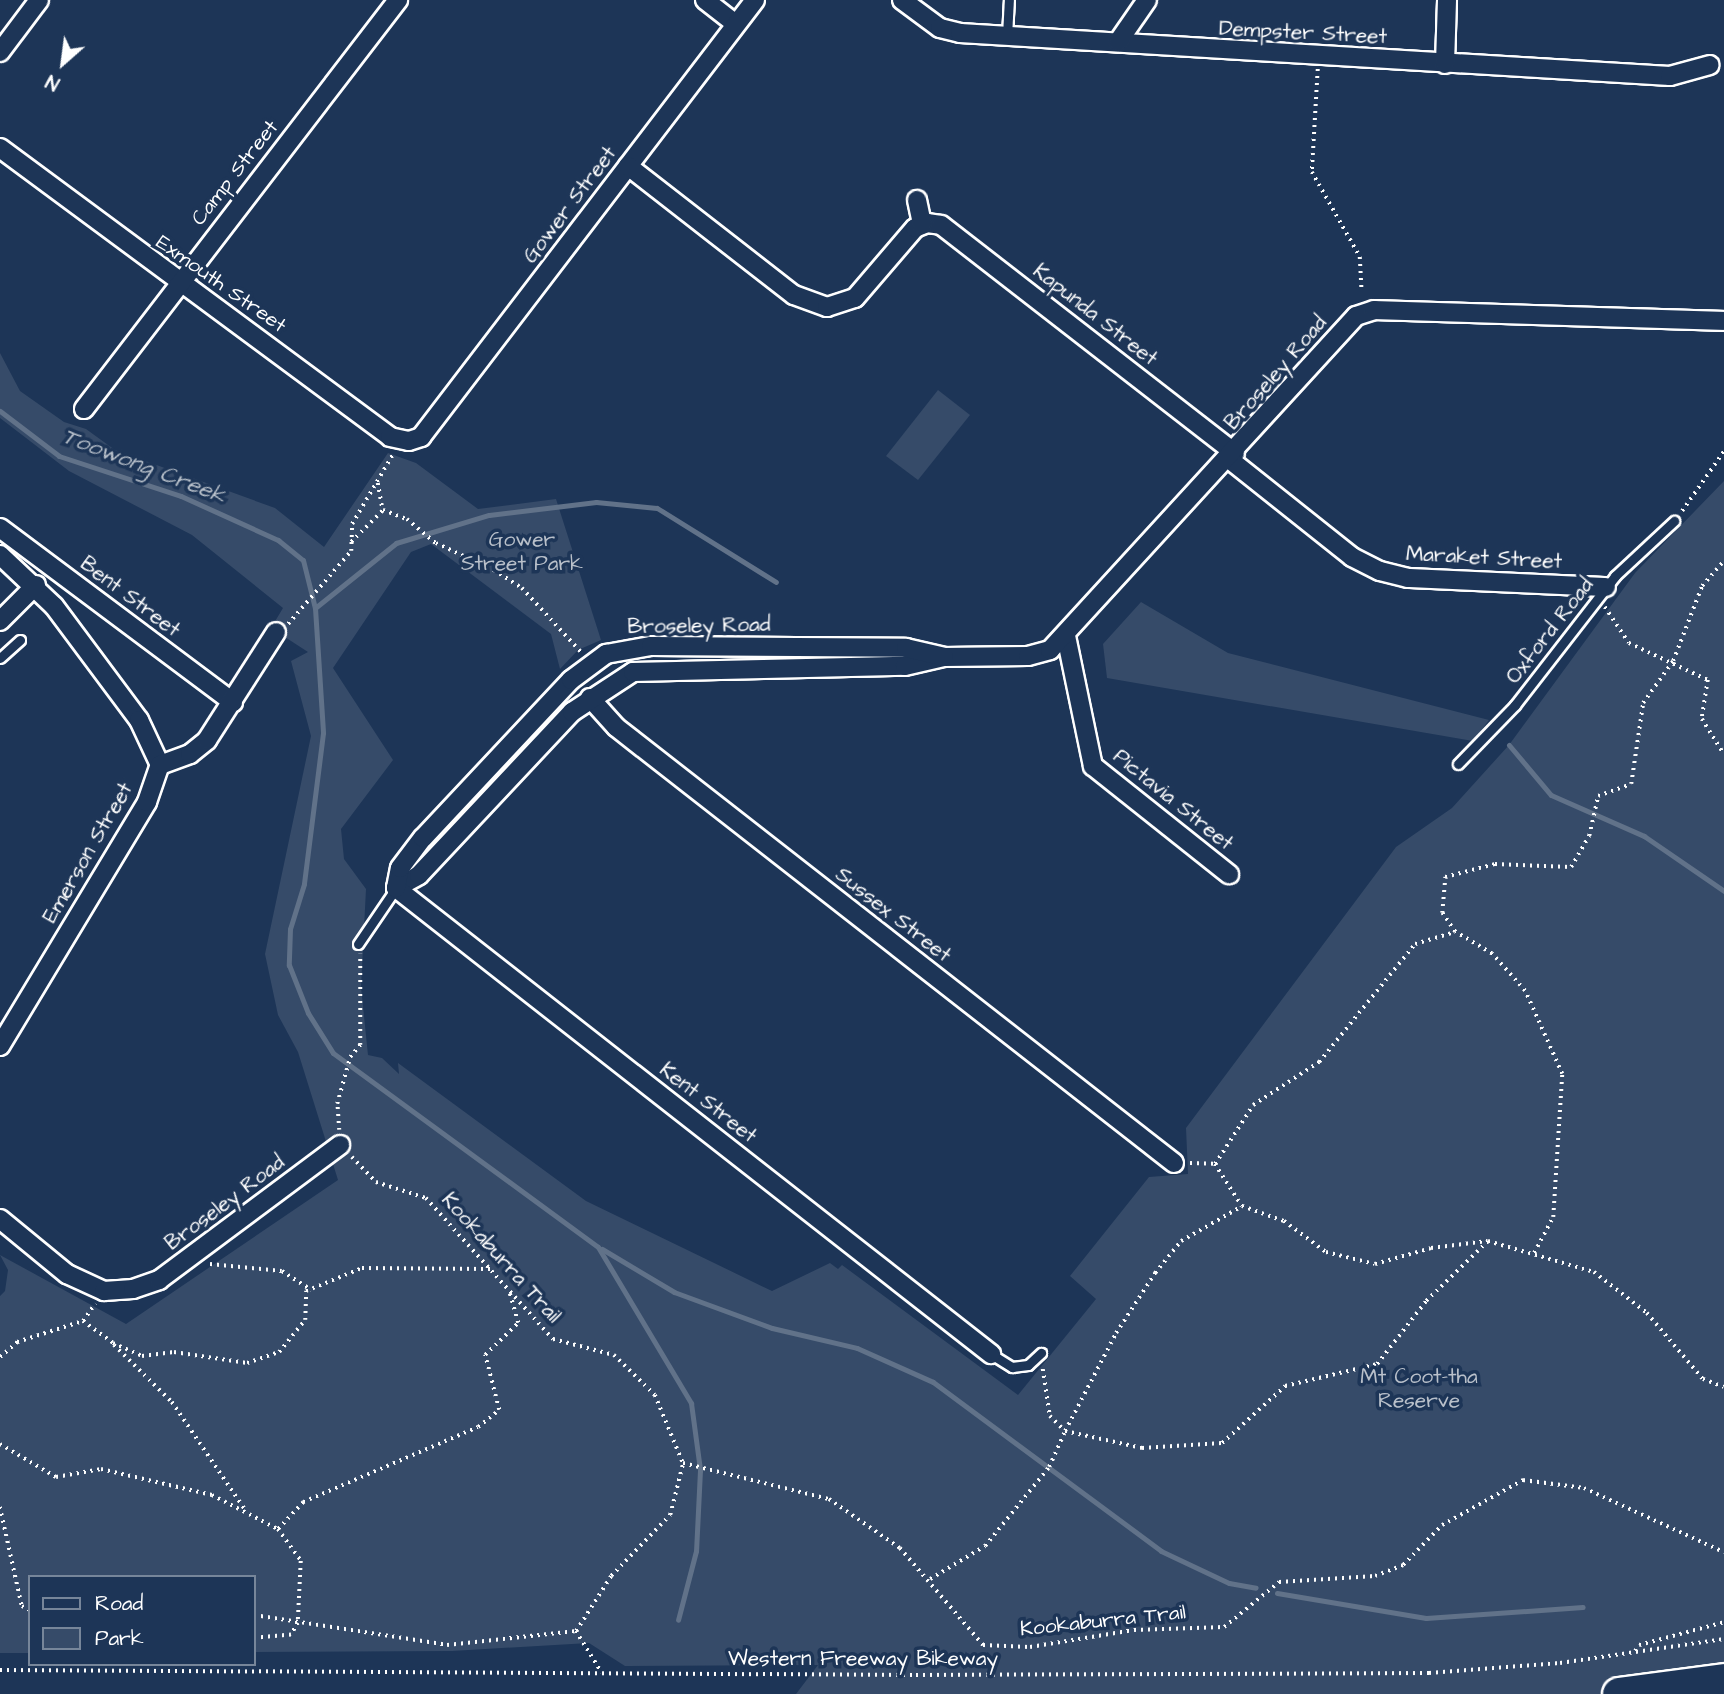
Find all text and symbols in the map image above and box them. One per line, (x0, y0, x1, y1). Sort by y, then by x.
street label: Dempster Street (1218, 16, 1388, 50)
north arrow (28, 28, 98, 98)
text: N (41, 67, 65, 97)
street label: Camp Street (186, 115, 284, 231)
street label: Gower Street (518, 142, 622, 268)
street label: Exmouth Street (151, 230, 291, 338)
street label: Kapunda Street (1028, 259, 1162, 371)
street label: Broseley Road (1220, 311, 1332, 435)
water label: Toowong Creek (59, 422, 229, 510)
park label: Gower Street Park (461, 527, 583, 577)
street label: Maraket Street (1405, 541, 1563, 575)
street label: Bent Street (75, 551, 185, 643)
street label: Oxford Road (1501, 573, 1599, 689)
street label: Broseley Road (627, 612, 771, 640)
street label: Pictavia Street (1108, 744, 1238, 856)
street label: Emerson Street (38, 778, 138, 928)
street label: Sussex Street (830, 862, 956, 968)
street label: Kent Street (654, 1057, 762, 1149)
street label: Broseley Road (160, 1150, 290, 1256)
street label: Kookaburra Trail (436, 1188, 566, 1328)
park label: Mt Coot-tha Reserve (1360, 1364, 1478, 1414)
legend (28, 1575, 256, 1666)
text: Road (95, 1589, 143, 1618)
street label: Kookaburra Trail (1019, 1600, 1187, 1642)
text: Park (95, 1624, 144, 1653)
street label: Western Freeway Bikeway (728, 1646, 998, 1672)

